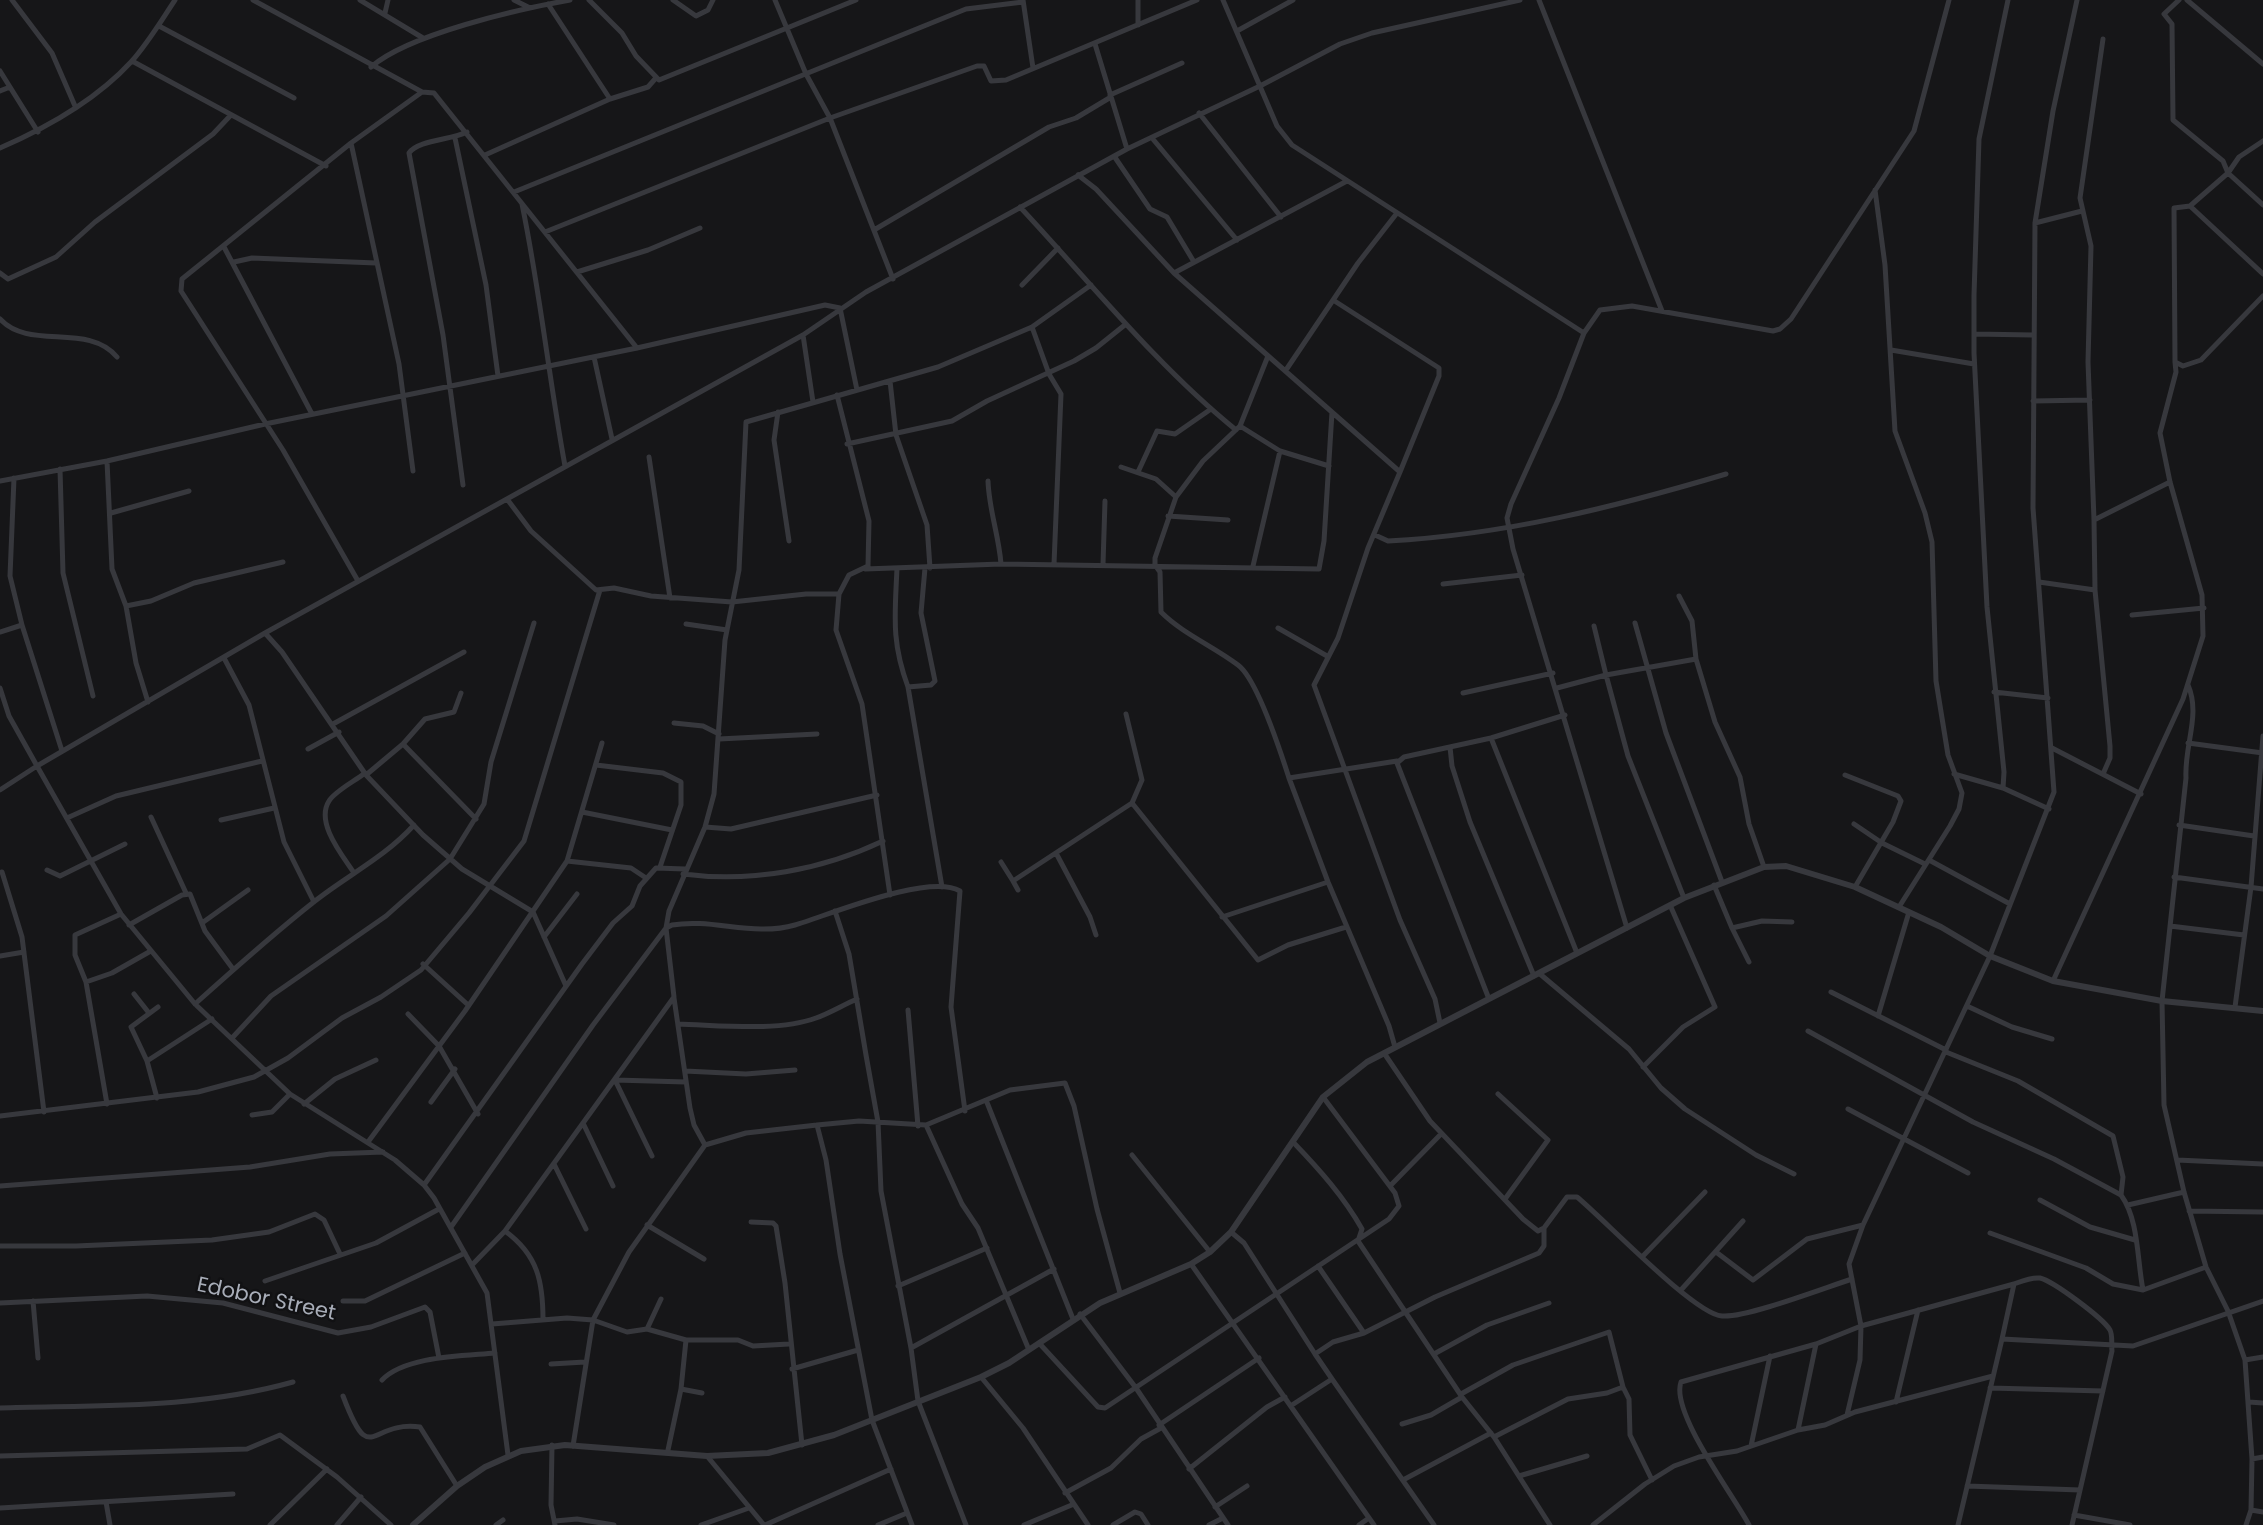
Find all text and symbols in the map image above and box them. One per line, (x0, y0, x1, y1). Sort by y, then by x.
street label: Edobor Street (194, 1273, 338, 1327)

